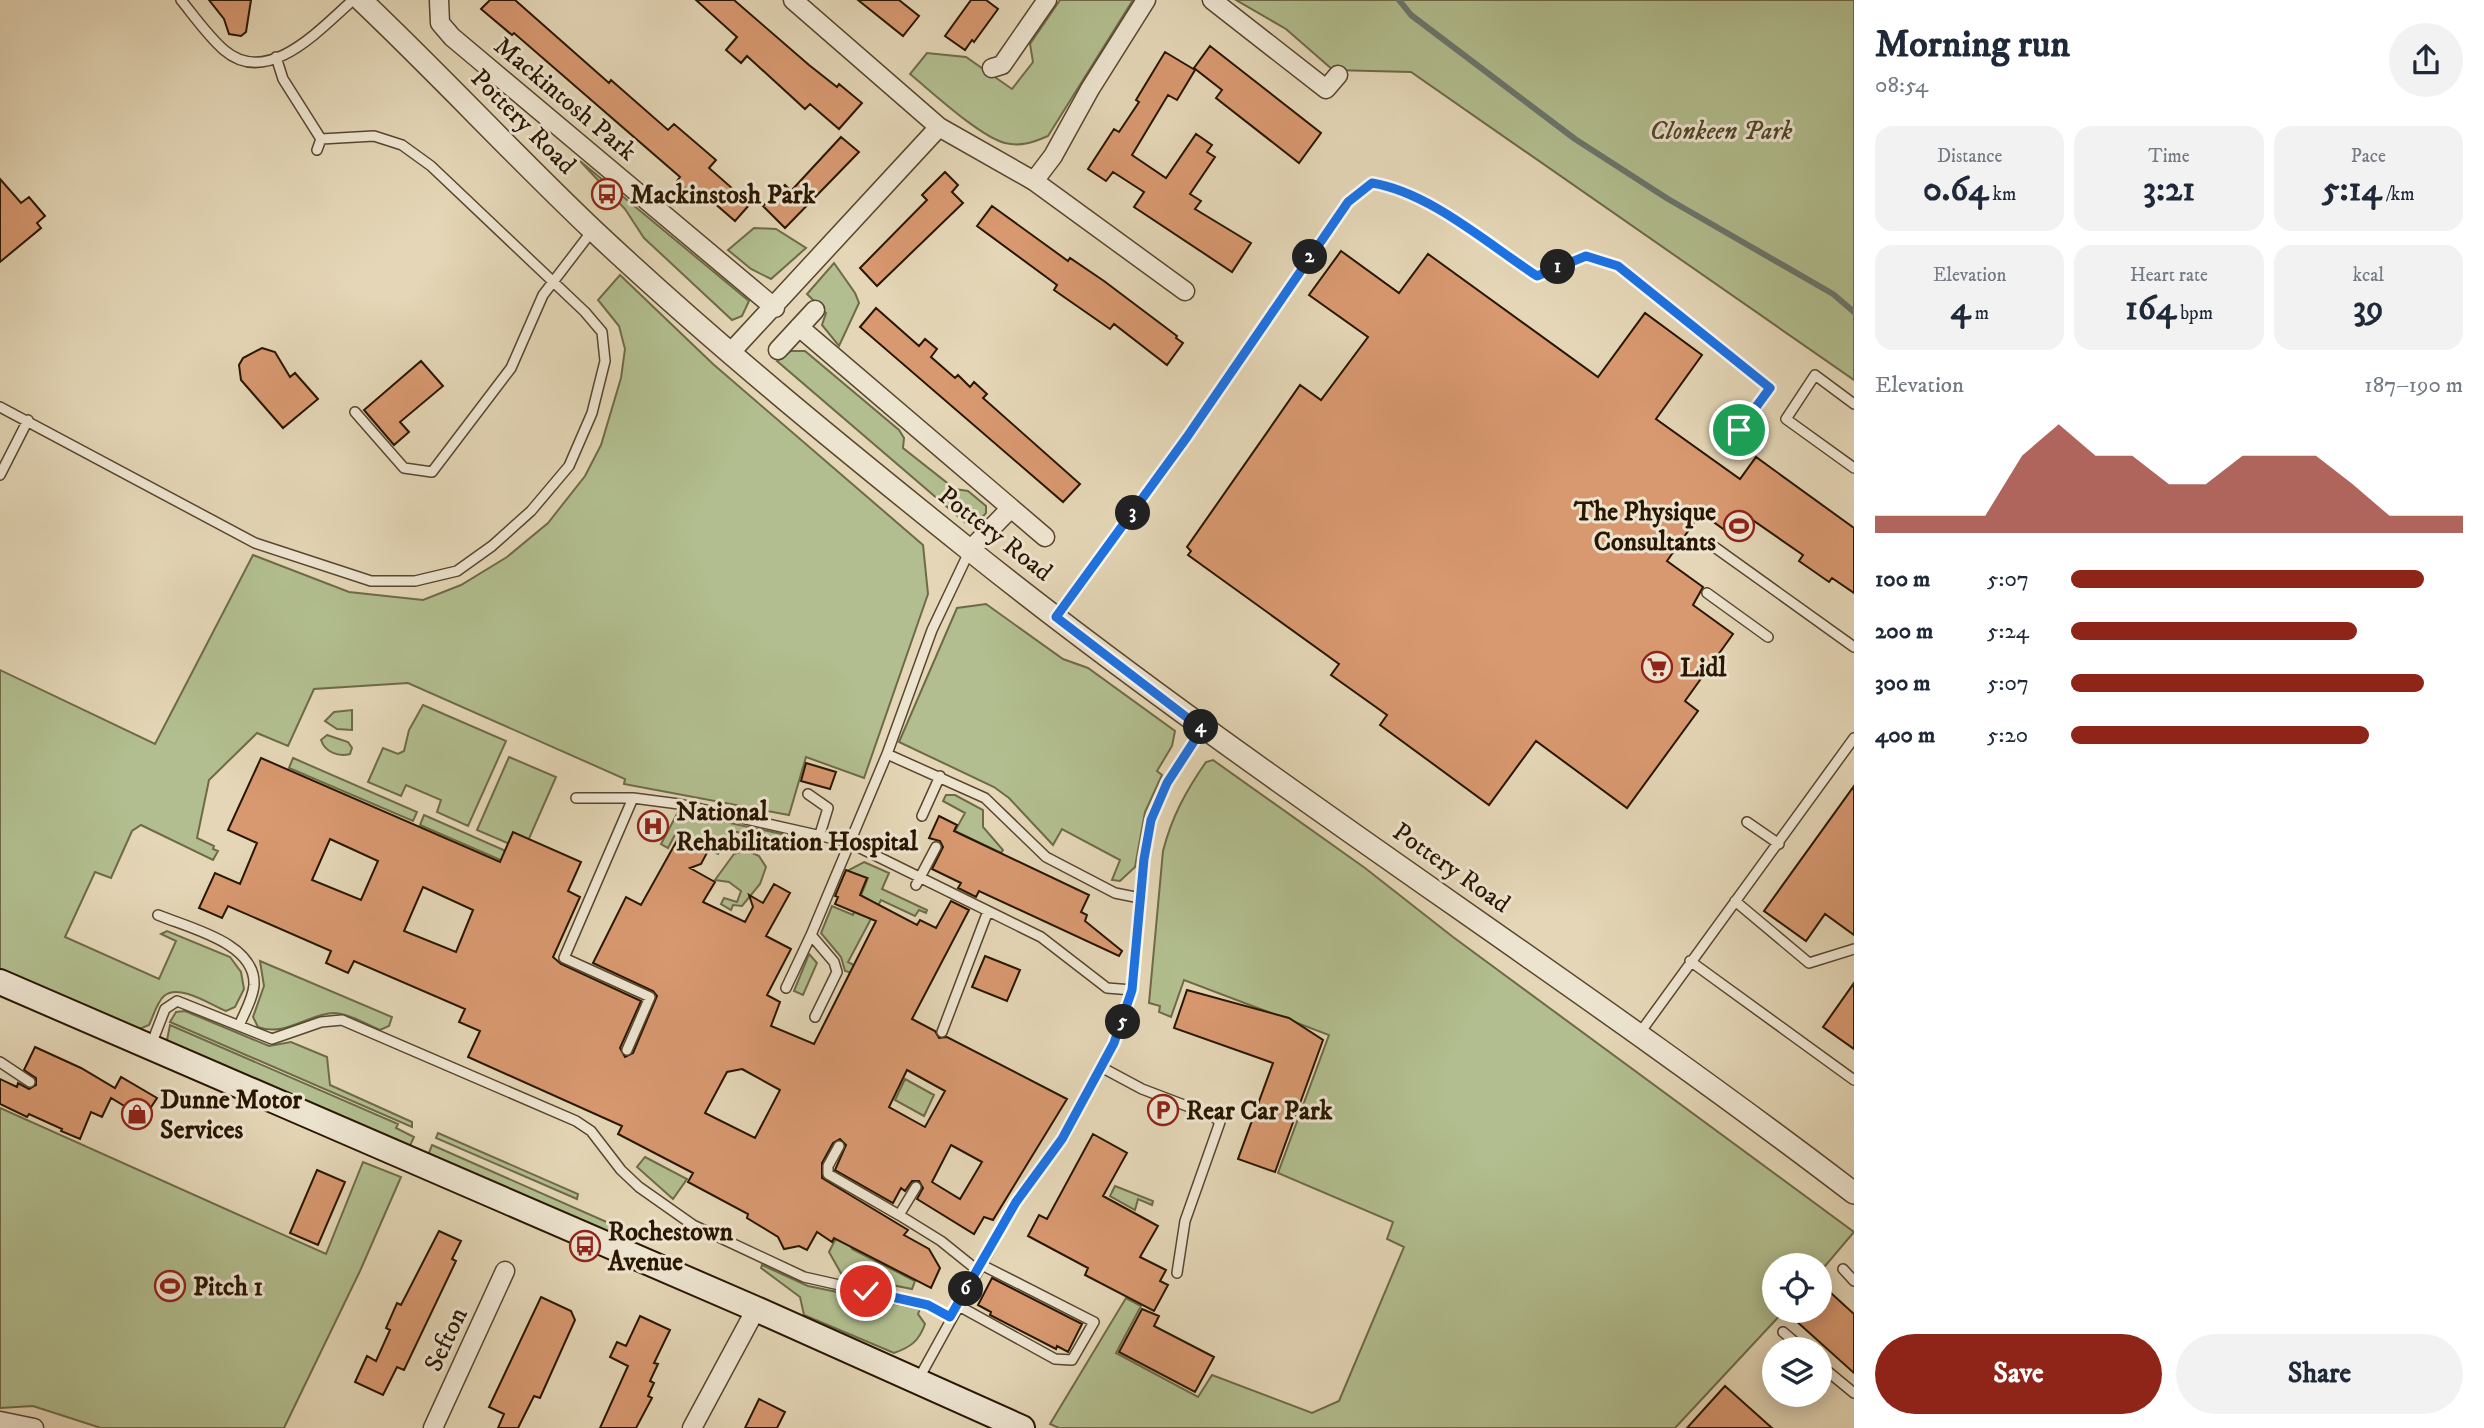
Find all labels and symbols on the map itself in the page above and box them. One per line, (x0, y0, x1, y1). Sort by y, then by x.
street label: Mackintosh Park (487, 30, 643, 169)
street label: Pottery Road (463, 62, 583, 182)
park label: Clonkeen Park (1650, 115, 1793, 148)
bus stop icon: Mackinstosh Park (590, 177, 624, 211)
place label: Mackinstosh Park (630, 179, 816, 212)
pin: 2 (1292, 240, 1328, 274)
pin: 1 (1540, 250, 1576, 284)
pin (1709, 400, 1769, 460)
street label: Pottery Road (931, 479, 1059, 589)
pin: 3 (1116, 496, 1150, 530)
place label: The Physique Consultants (1573, 496, 1716, 559)
sports icon: The Physique Consultants (1722, 509, 1756, 543)
supermarket icon: Lidl (1640, 650, 1674, 684)
place label: Lidl (1680, 652, 1727, 685)
pin: 4 (1184, 710, 1218, 744)
place label: National Rehabilitation Hospital (676, 796, 919, 859)
hospital icon: National Rehabilitation Hospital (636, 809, 670, 843)
street label: Pottery Road (1386, 816, 1516, 921)
pin: 5 (1106, 1004, 1140, 1040)
place label: Dunne Motor Services (160, 1084, 302, 1147)
parking icon: Rear Car Park (1146, 1093, 1180, 1127)
place label: Rear Car Park (1186, 1095, 1333, 1128)
shop icon: Dunne Motor Services (120, 1097, 154, 1131)
place label: Rochestown Avenue (607, 1216, 734, 1279)
bus stop icon: Rochestown Avenue (568, 1229, 602, 1263)
pin (836, 1261, 896, 1321)
sports icon: Pitch 1 (153, 1269, 187, 1303)
place label: Pitch 1 (193, 1271, 263, 1304)
pin: 6 (948, 1272, 984, 1306)
street label: Sefton (417, 1302, 476, 1377)

